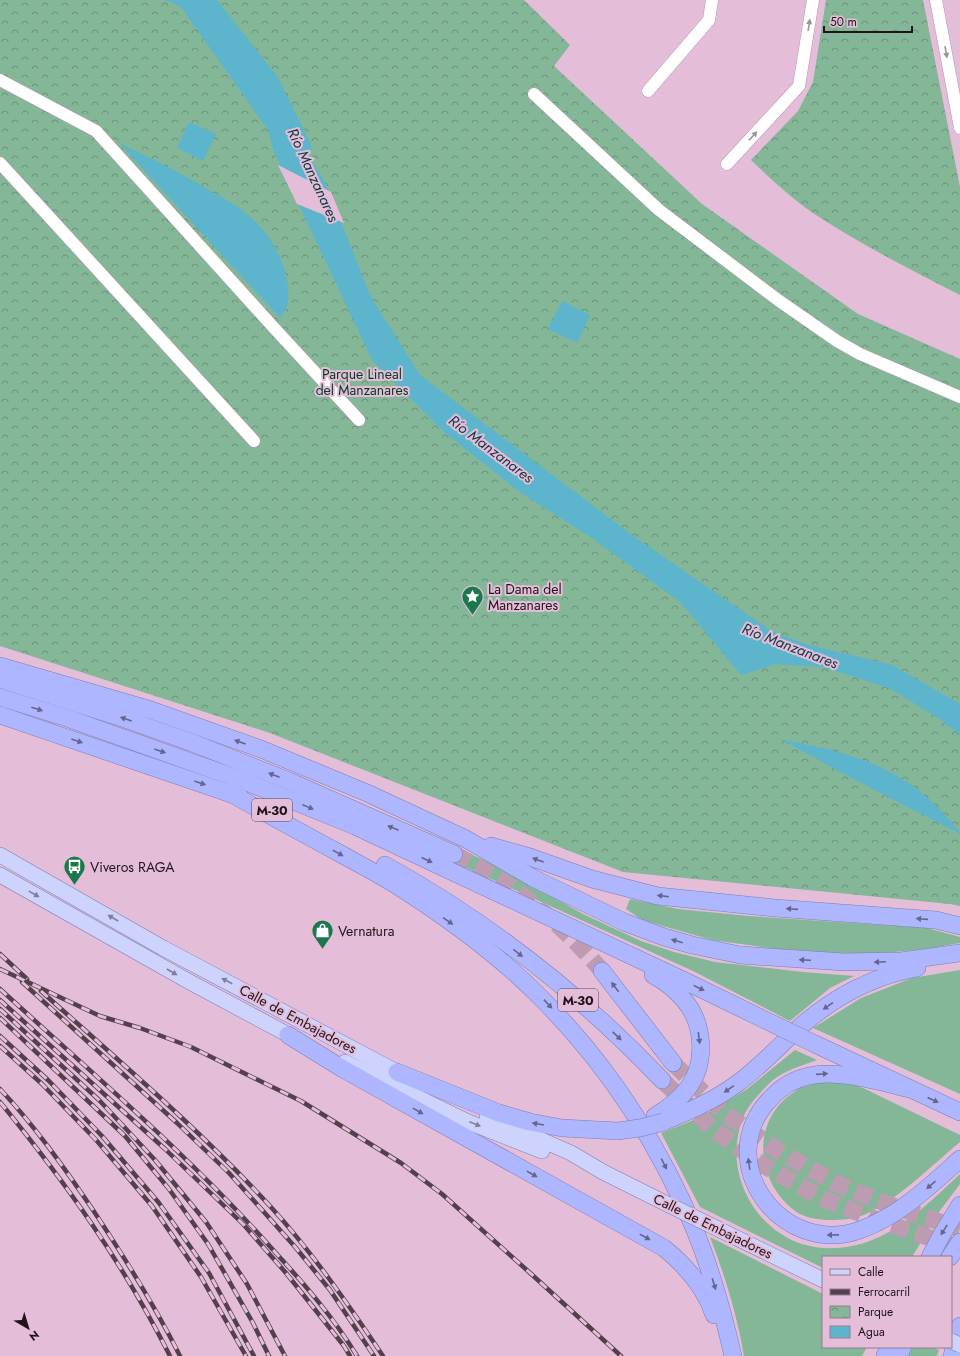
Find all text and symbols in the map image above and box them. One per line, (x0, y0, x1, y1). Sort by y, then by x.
scale bar (824, 8, 912, 34)
text: 50 m (830, 13, 857, 31)
one-way arrow (806, 19, 812, 31)
one-way arrow (943, 46, 949, 58)
water label: Río Manzanares (282, 125, 344, 226)
one-way arrow (749, 131, 758, 141)
park label: Parque Lineal del Manzanares (316, 364, 409, 400)
water label: Río Manzanares (444, 410, 538, 488)
place label: La Dama del Manzanares (488, 579, 562, 615)
place icon: La Dama del Manzanares (460, 584, 486, 617)
water label: Río Manzanares (739, 618, 841, 674)
one-way arrow (31, 706, 43, 712)
one-way arrow (120, 716, 132, 722)
one-way arrow (71, 738, 83, 744)
one-way arrow (234, 738, 246, 744)
one-way arrow (154, 748, 166, 754)
one-way arrow (267, 771, 279, 777)
one-way arrow (194, 780, 206, 786)
road number: M-30 (252, 799, 292, 821)
one-way arrow (302, 804, 313, 810)
one-way arrow (386, 824, 398, 830)
one-way arrow (332, 849, 343, 856)
bus stop icon: Viveros RAGA (62, 854, 88, 887)
place label: Viveros RAGA (90, 857, 175, 877)
one-way arrow (421, 857, 433, 863)
one-way arrow (532, 857, 544, 863)
one-way arrow (28, 890, 40, 897)
one-way arrow (657, 893, 669, 899)
one-way arrow (786, 906, 798, 913)
one-way arrow (107, 915, 119, 922)
one-way arrow (916, 915, 928, 922)
one-way arrow (443, 917, 453, 925)
shop icon: Vernatura (310, 918, 336, 951)
place label: Vernatura (338, 921, 394, 941)
one-way arrow (671, 938, 683, 944)
one-way arrow (512, 948, 523, 957)
one-way arrow (799, 957, 811, 964)
one-way arrow (874, 958, 886, 965)
one-way arrow (166, 968, 178, 975)
one-way arrow (221, 978, 232, 985)
street label: Calle de Embajadores (236, 980, 360, 1059)
one-way arrow (611, 982, 619, 993)
one-way arrow (693, 985, 705, 991)
road number: M-30 (558, 989, 598, 1011)
one-way arrow (543, 999, 552, 1009)
one-way arrow (823, 1002, 834, 1010)
one-way arrow (612, 1031, 622, 1041)
one-way arrow (696, 1032, 703, 1044)
one-way arrow (816, 1071, 828, 1078)
one-way arrow (724, 1085, 734, 1093)
one-way arrow (928, 1097, 940, 1103)
one-way arrow (412, 1107, 424, 1114)
one-way arrow (531, 1120, 544, 1126)
one-way arrow (469, 1121, 480, 1127)
one-way arrow (660, 1158, 667, 1170)
one-way arrow (746, 1158, 752, 1170)
one-way arrow (526, 1171, 538, 1177)
one-way arrow (926, 1180, 936, 1190)
street label: Calle de Embajadores (650, 1188, 776, 1264)
one-way arrow (940, 1225, 948, 1235)
one-way arrow (826, 1232, 839, 1238)
one-way arrow (640, 1234, 651, 1241)
legend (822, 1256, 952, 1348)
text: Calle (858, 1263, 884, 1281)
one-way arrow (711, 1278, 717, 1290)
text: Ferrocarril (858, 1283, 910, 1301)
text: Parque (858, 1303, 893, 1321)
north arrow (8, 1308, 48, 1348)
text: Agua (858, 1323, 885, 1341)
text: N (26, 1327, 43, 1345)

